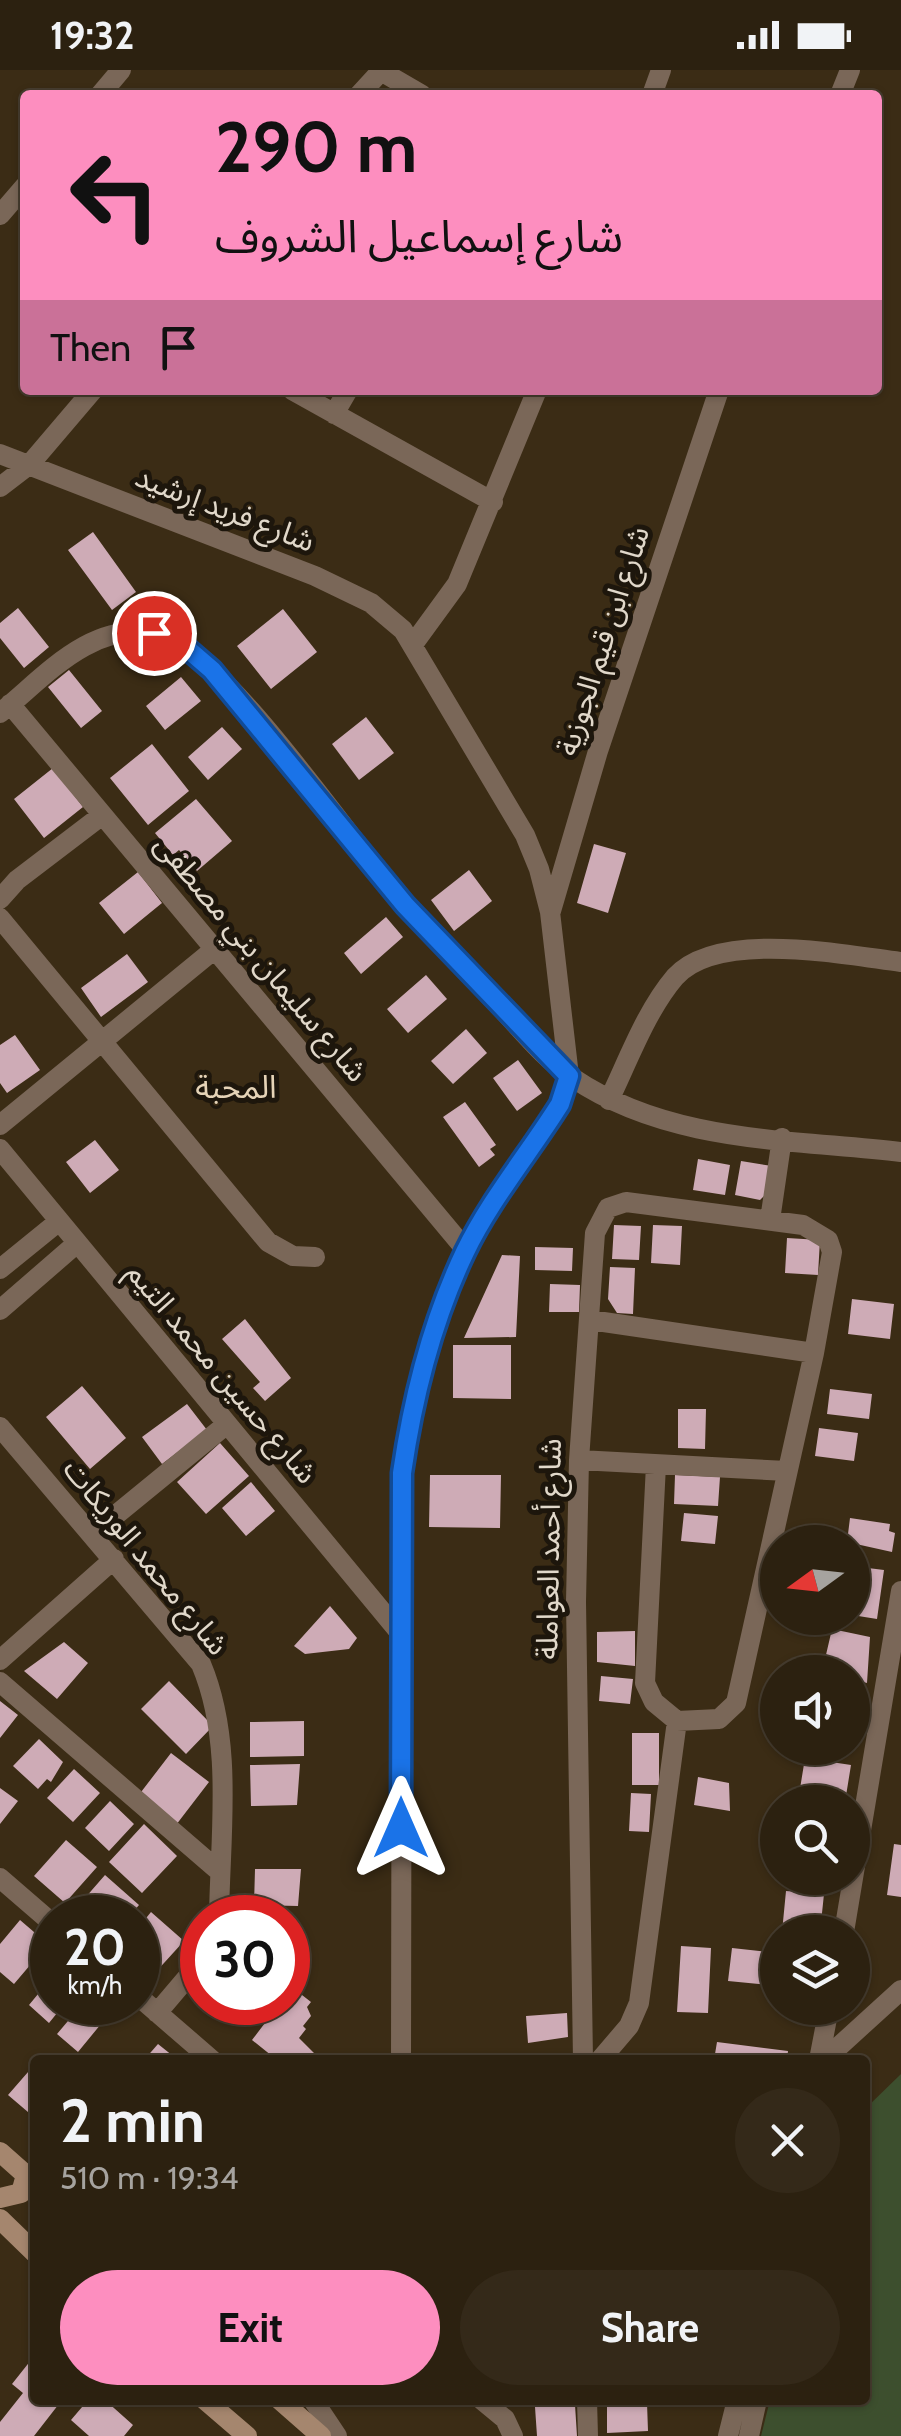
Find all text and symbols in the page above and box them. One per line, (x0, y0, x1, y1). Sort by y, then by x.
text: 19:32 (50, 12, 134, 59)
text: 290 m (215, 104, 417, 190)
icon: left (50, 130, 180, 260)
text: شارع إسماعيل الشروف (215, 209, 623, 263)
icon: arrive (151, 320, 206, 375)
text: Then (50, 324, 131, 371)
street label: شارع فريد إرشيد (129, 457, 320, 563)
street label: شارع ابن قيم الجوزية (548, 521, 662, 762)
pin (112, 591, 197, 676)
icon: arrive (127, 606, 182, 661)
street label: شارع سليمان بني مصطفى (143, 826, 376, 1092)
district label: المحبة (195, 1067, 277, 1106)
street label: شارع حسين محمد التيم (115, 1255, 326, 1494)
street label: شارع أحمد العواملة (528, 1438, 573, 1660)
street label: شارع محمد الوريكات (53, 1451, 237, 1665)
north arrow (760, 1525, 870, 1635)
map controls (760, 1525, 870, 2025)
button: sound (760, 1655, 870, 1765)
position arrow (349, 1776, 453, 1880)
button: search (760, 1785, 870, 1895)
speed limit sign: 30 (180, 1895, 310, 2025)
button: layers (760, 1915, 870, 2025)
text: 20 (64, 1917, 126, 1978)
text: km/h (68, 1970, 122, 2000)
text: 2 min (60, 2084, 205, 2157)
button: close (735, 2088, 840, 2193)
text: 510 m · 19:34 (60, 2158, 238, 2197)
button: Exit (60, 2270, 440, 2385)
button: Share (460, 2270, 840, 2385)

